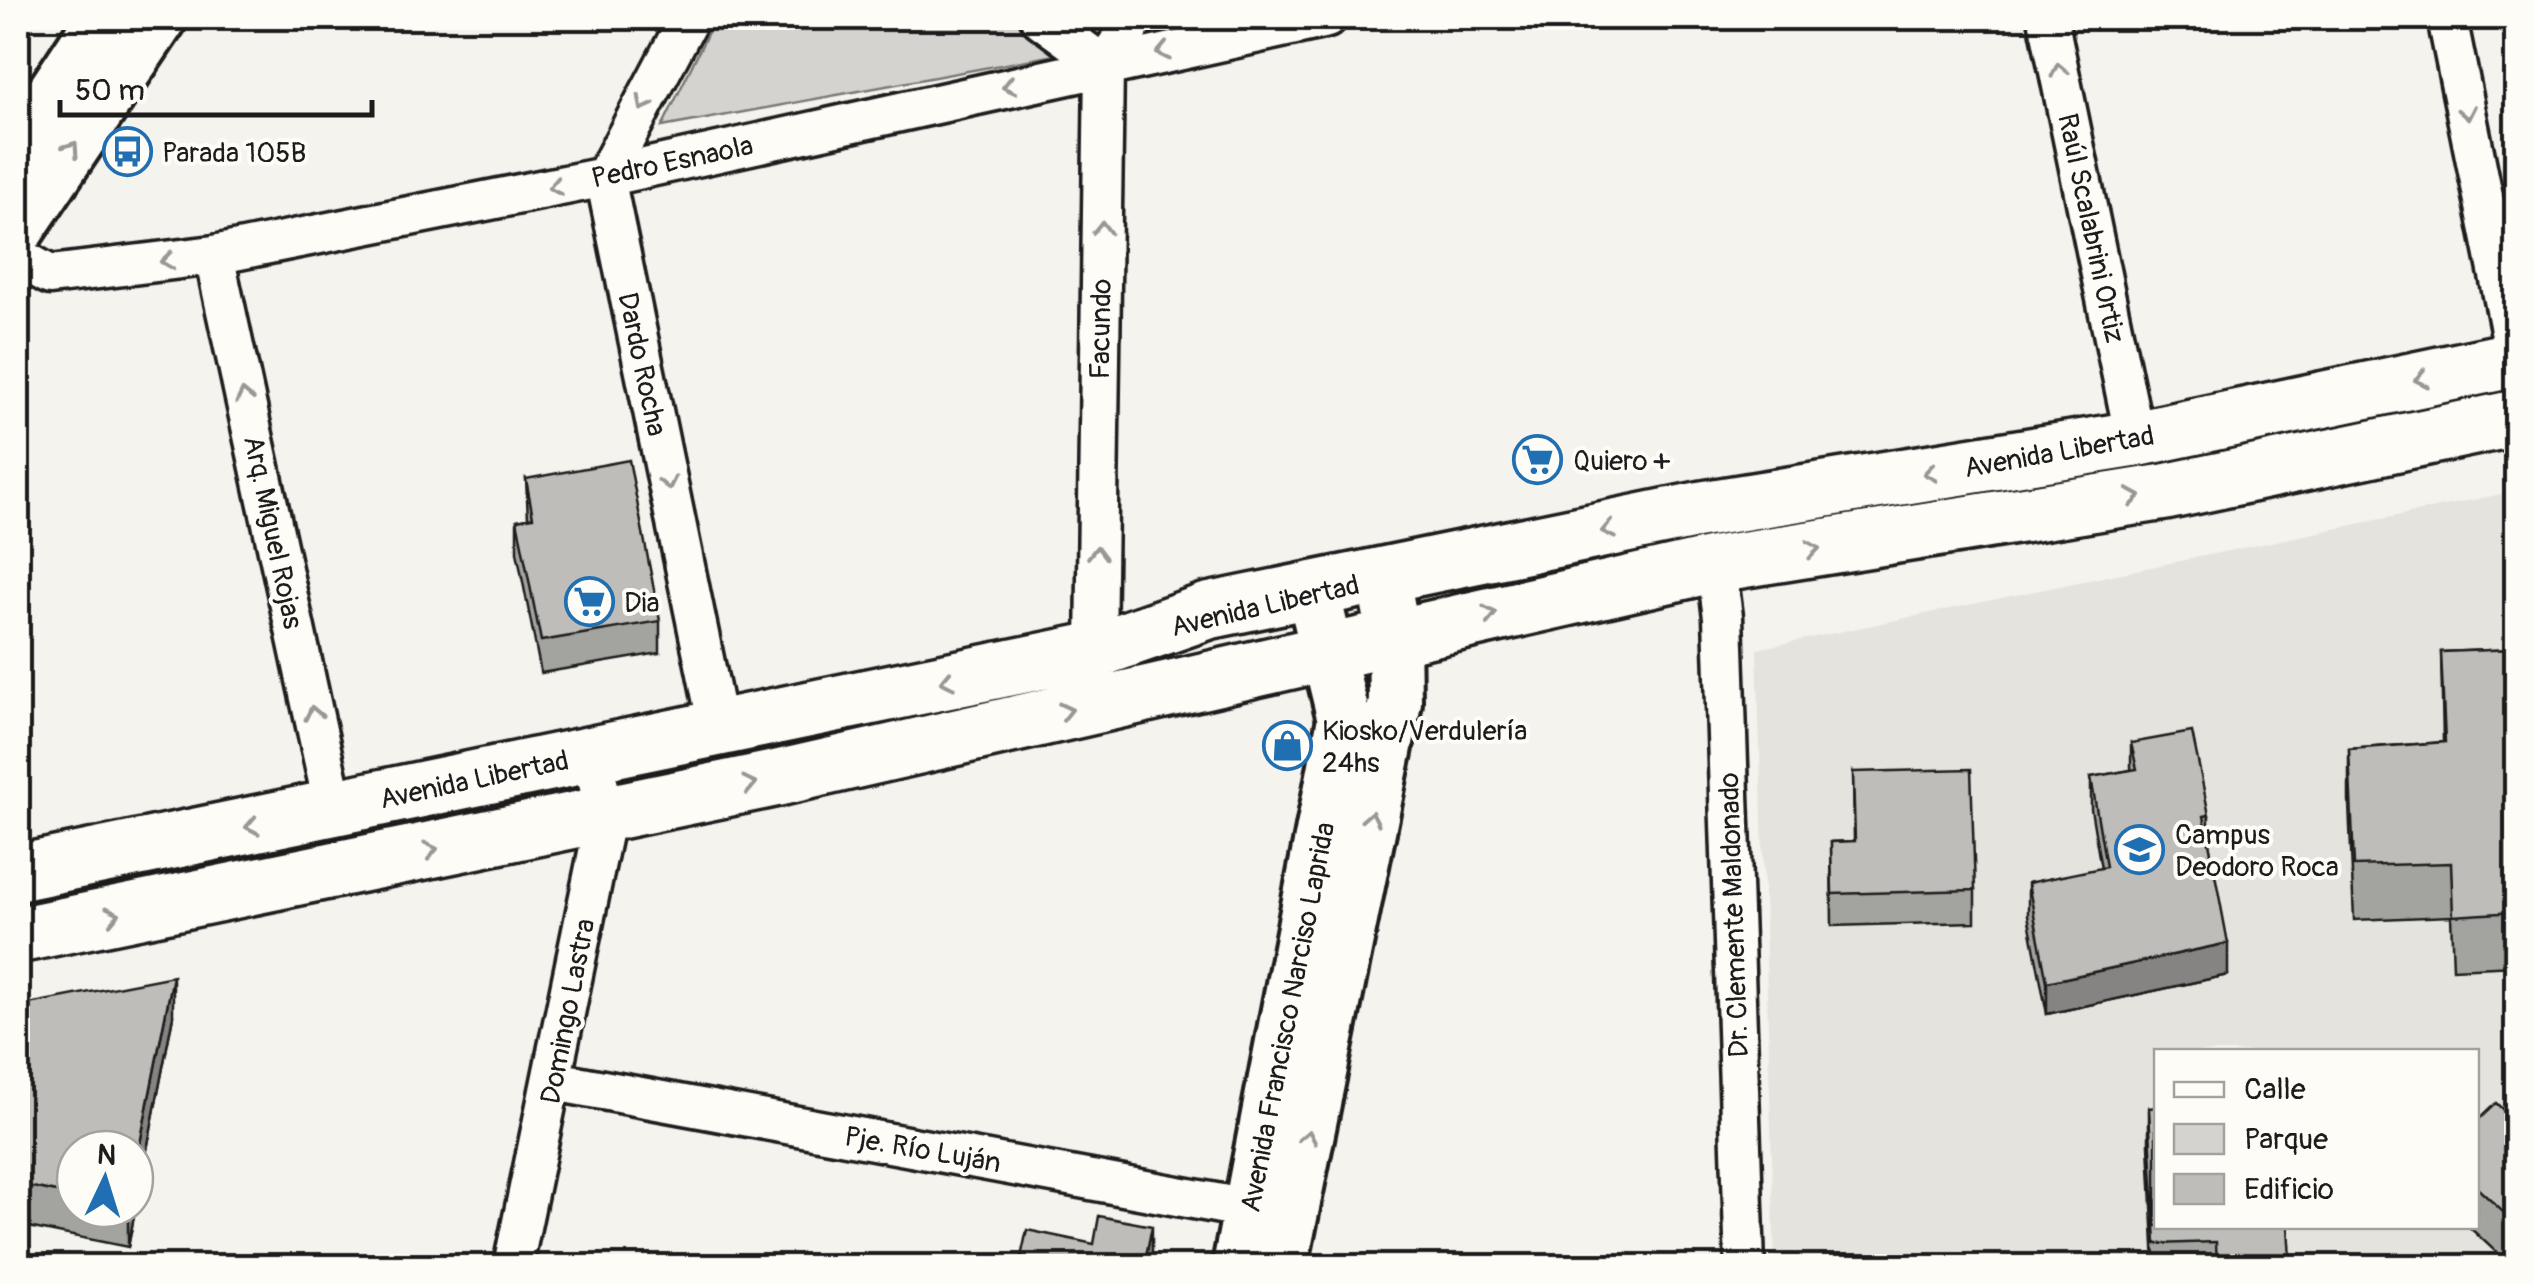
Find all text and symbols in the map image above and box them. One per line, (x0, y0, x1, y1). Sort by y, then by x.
one-way arrow (1155, 40, 1172, 61)
scale bar (60, 55, 372, 117)
one-way arrow (2050, 62, 2071, 79)
text: 50 m (75, 72, 145, 109)
one-way arrow (1001, 74, 1018, 95)
one-way arrow (636, 93, 656, 111)
one-way arrow (2455, 104, 2476, 121)
street label: Raúl Scalabrini Ortiz (2049, 110, 2132, 346)
bus stop icon: Parada 105B (101, 126, 153, 178)
street label: Pedro Esnaola (588, 128, 756, 197)
place label: Parada 105B (162, 136, 306, 171)
one-way arrow (60, 140, 78, 159)
one-way arrow (547, 175, 564, 196)
one-way arrow (1091, 219, 1113, 234)
one-way arrow (159, 250, 175, 271)
street label: Facundo (1083, 278, 1120, 380)
street label: Dardo Rocha (609, 289, 674, 439)
one-way arrow (2413, 368, 2430, 389)
one-way arrow (235, 388, 256, 405)
street label: Avenida Libertad (1962, 419, 2157, 486)
street label: Arq. Miguel Rojas (235, 433, 310, 633)
supermarket icon: Quiero + (1512, 434, 1564, 486)
place label: Quiero + (1573, 444, 1671, 479)
one-way arrow (1922, 461, 1938, 482)
one-way arrow (656, 474, 677, 491)
one-way arrow (2125, 487, 2142, 508)
one-way arrow (1600, 518, 1617, 539)
one-way arrow (1804, 539, 1821, 560)
one-way arrow (1087, 544, 1108, 560)
street label: Avenida Libertad (1168, 568, 1363, 645)
supermarket icon: Dia (563, 576, 615, 628)
place label: Dia (624, 586, 660, 621)
one-way arrow (1481, 605, 1498, 626)
one-way arrow (939, 669, 956, 690)
one-way arrow (1057, 702, 1074, 723)
one-way arrow (304, 705, 325, 722)
place label: Kiosko/Verdulería 24hs (1322, 714, 1527, 781)
shop icon: Kiosko/Verdulería 24hs (1261, 720, 1313, 772)
street label: Avenida Libertad (377, 743, 572, 818)
street label: Dr. Clemente Maldonado (1712, 772, 1757, 1058)
one-way arrow (741, 774, 758, 795)
one-way arrow (1360, 810, 1381, 826)
one-way arrow (244, 814, 261, 835)
place label: Campus Deodoro Roca (2175, 818, 2339, 885)
street label: Avenida Francisco Narciso Laprida (1233, 819, 1343, 1215)
school or university icon: Campus Deodoro Roca (2114, 824, 2166, 876)
one-way arrow (423, 840, 440, 861)
one-way arrow (104, 906, 121, 927)
street label: Domingo Lastra (533, 916, 604, 1107)
legend (2154, 1049, 2479, 1229)
text: Calle (2244, 1071, 2306, 1108)
street label: Pje. Río Luján (842, 1119, 1004, 1181)
text: Parque (2244, 1121, 2328, 1158)
one-way arrow (1296, 1128, 1317, 1145)
north arrow (55, 1129, 155, 1229)
text: N (96, 1137, 117, 1174)
text: Edificio (2244, 1171, 2334, 1208)

